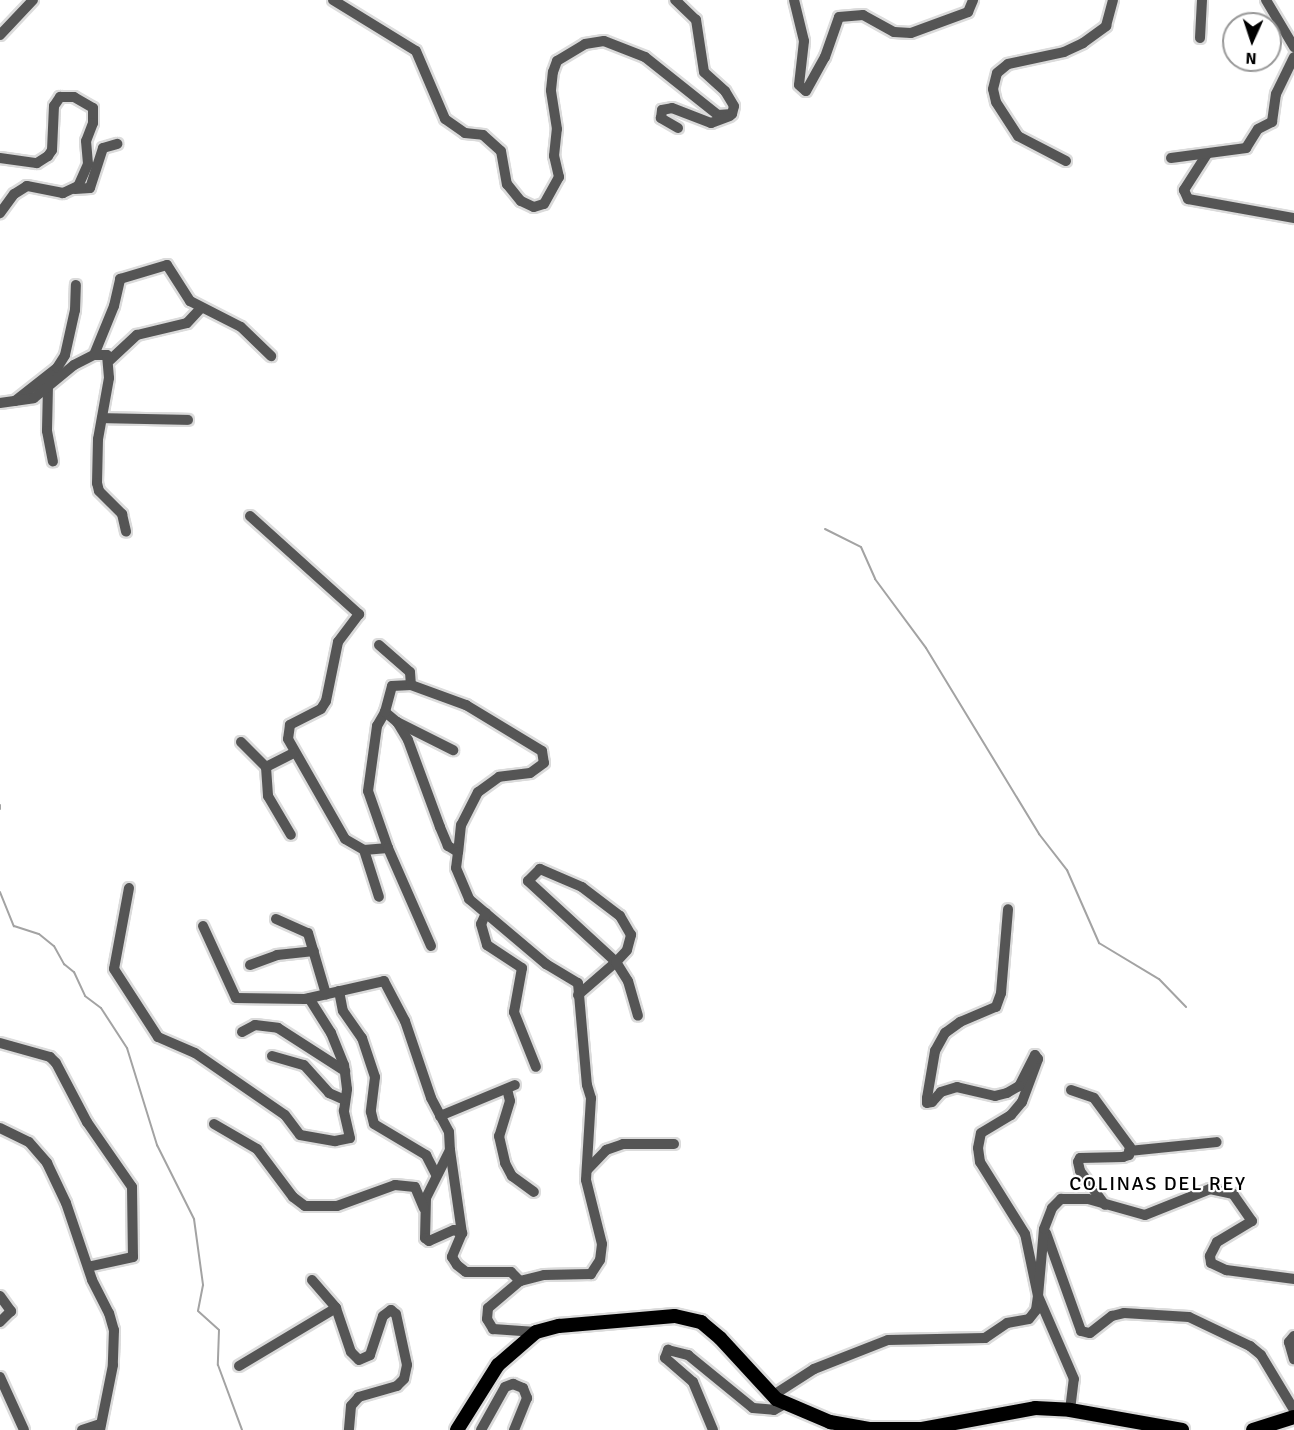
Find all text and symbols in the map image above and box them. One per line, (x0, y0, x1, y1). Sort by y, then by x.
north arrow (1222, 12, 1282, 72)
text: N (1245, 48, 1257, 68)
district label: COLINAS DEL REY (1069, 1171, 1247, 1195)

